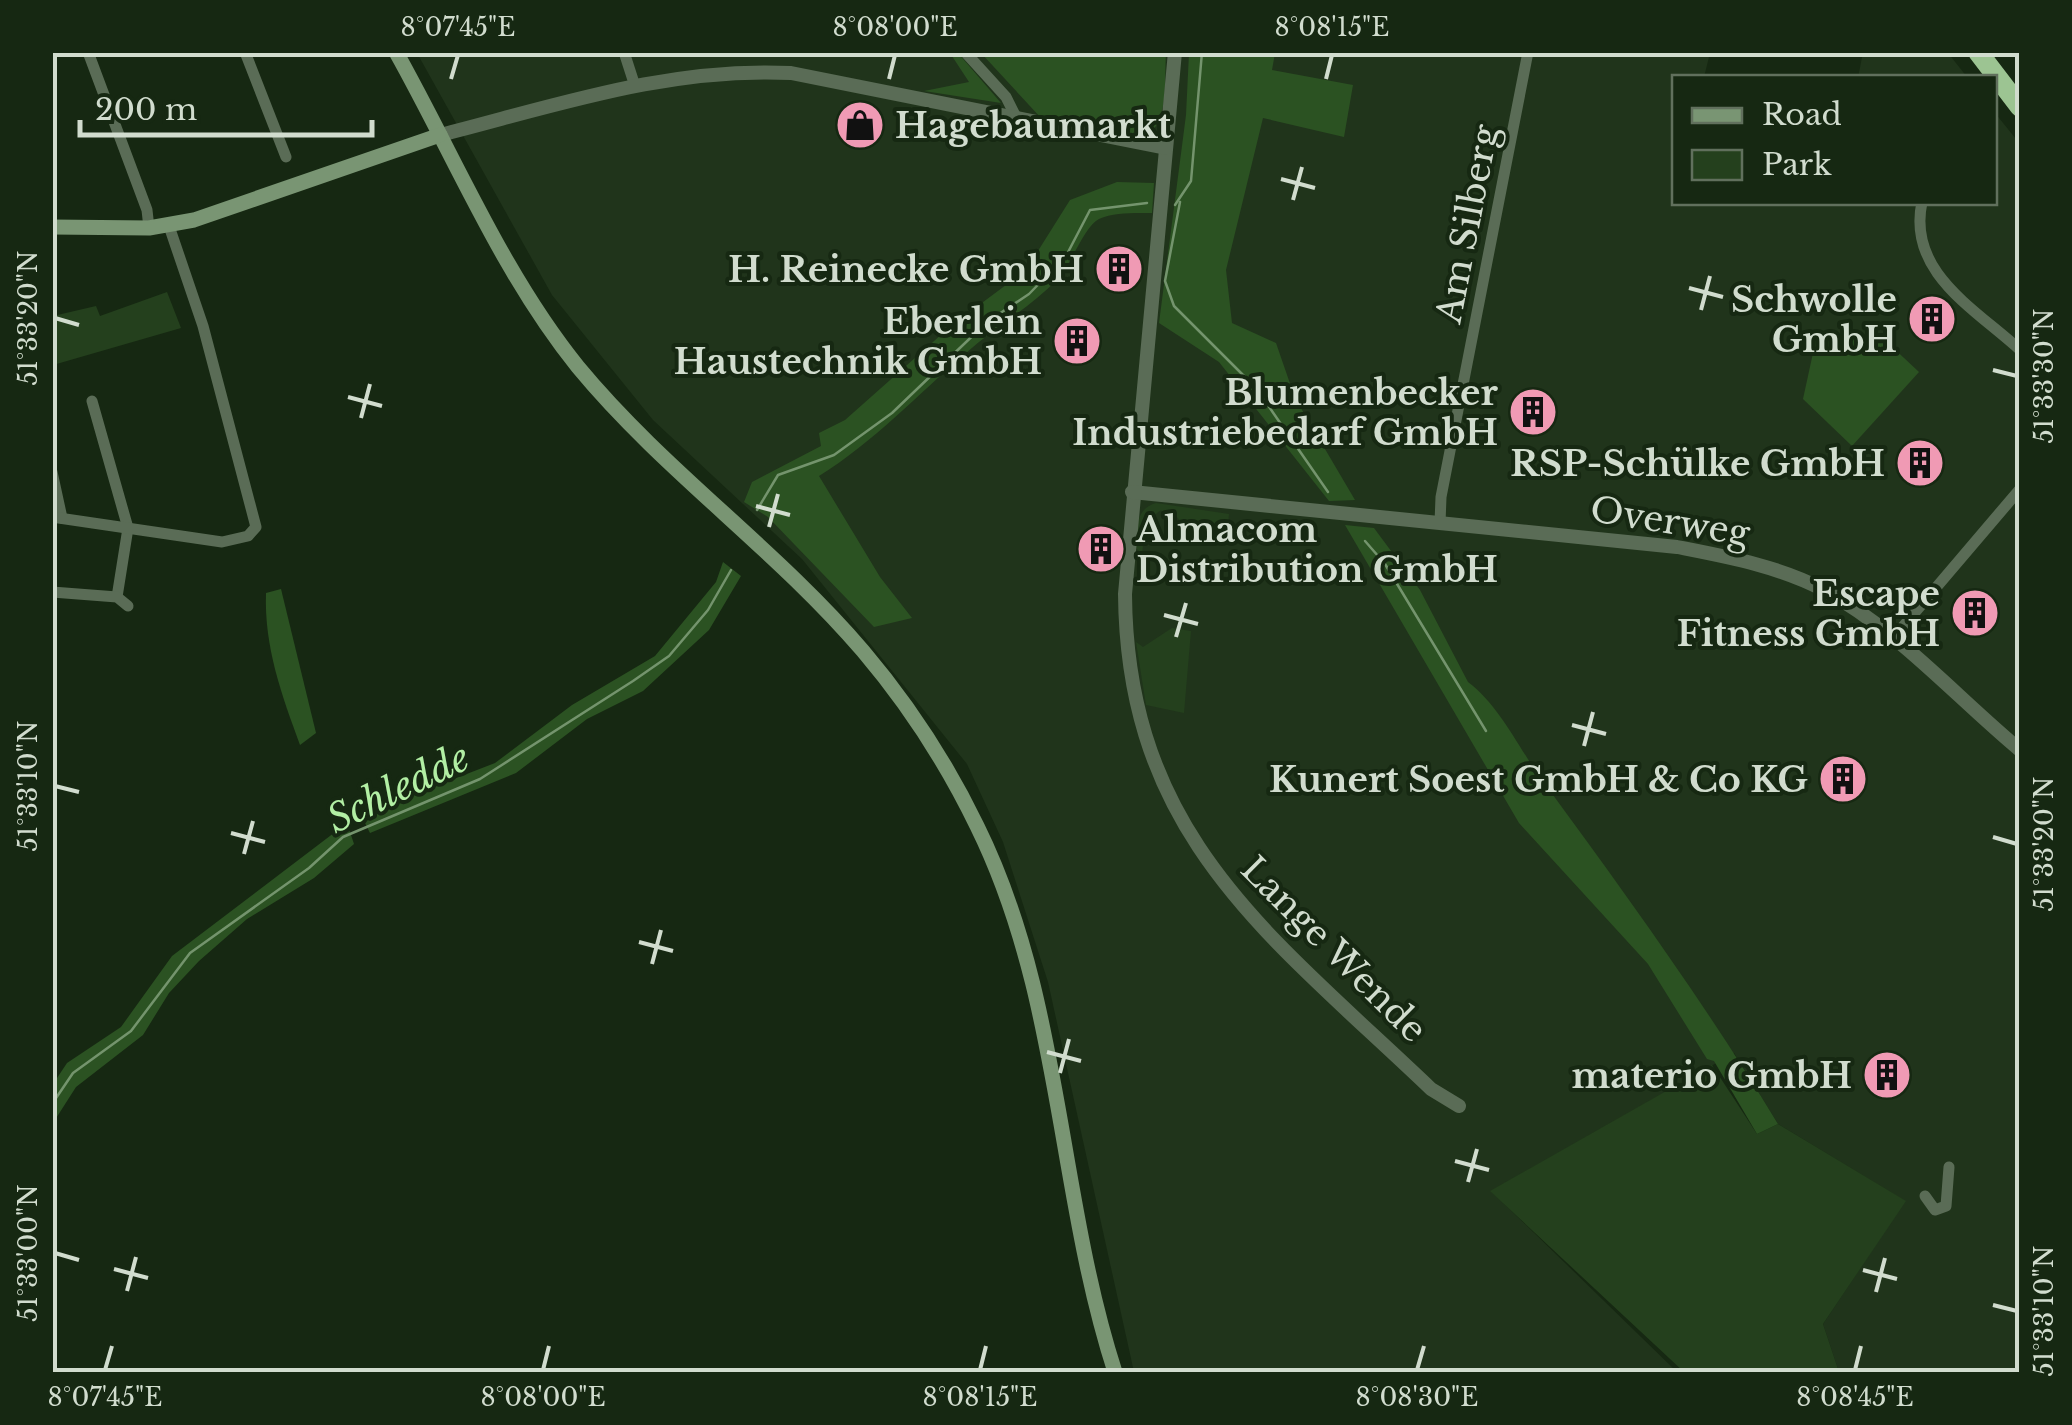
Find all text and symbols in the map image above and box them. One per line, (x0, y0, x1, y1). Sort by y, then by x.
text: 8°07'45"E (401, 12, 515, 43)
text: 8°08'00"E (832, 12, 958, 43)
text: 8°08'15"E (1275, 12, 1389, 43)
scale bar (80, 75, 372, 137)
legend (1672, 75, 1997, 205)
text: 200 m (95, 91, 197, 128)
text: Road (1762, 96, 1842, 133)
shop icon: Hagebaumarkt (834, 99, 886, 151)
place label: Hagebaumarkt (895, 104, 1172, 147)
street label: Am Silberg (1427, 120, 1507, 328)
text: Park (1762, 146, 1832, 183)
building icon: H. Reinecke GmbH (1093, 243, 1145, 295)
place label: H. Reinecke GmbH (728, 248, 1084, 291)
text: 51°33'20"N (13, 250, 44, 386)
place label: Schwolle GmbH (1731, 278, 1897, 361)
building icon: Schwolle GmbH (1906, 293, 1958, 345)
place label: Eberlein Haustechnik GmbH (674, 300, 1042, 383)
text: 51°33'30"N (2029, 308, 2060, 444)
building icon: Eberlein Haustechnik GmbH (1051, 315, 1103, 367)
place label: Blumenbecker Industriebedarf GmbH (1072, 371, 1499, 454)
building icon: Blumenbecker Industriebedarf GmbH (1507, 386, 1559, 438)
building icon: RSP-Schülke GmbH (1894, 437, 1946, 489)
place label: RSP-Schülke GmbH (1510, 442, 1885, 485)
street label: Overweg (1587, 487, 1754, 555)
place label: Almacom Distribution GmbH (1135, 508, 1498, 591)
building icon: Almacom Distribution GmbH (1075, 523, 1127, 575)
place label: Escape Fitness GmbH (1677, 572, 1940, 655)
building icon: Escape Fitness GmbH (1949, 587, 2001, 639)
text: 51°33'10"N (13, 721, 44, 851)
water label: Schledde (319, 733, 477, 843)
building icon: Kunert Soest GmbH & Co KG (1817, 753, 1869, 805)
place label: Kunert Soest GmbH & Co KG (1269, 758, 1808, 801)
text: 51°33'20"N (2029, 776, 2060, 912)
street label: Lange Wende (1232, 847, 1436, 1051)
building icon: materio GmbH (1861, 1049, 1913, 1101)
place label: materio GmbH (1572, 1054, 1852, 1097)
text: 51°33'00"N (13, 1184, 44, 1322)
text: 51°33'10"N (2029, 1246, 2060, 1376)
text: 8°07'45"E (48, 1382, 162, 1413)
text: 8°08'00"E (480, 1382, 606, 1413)
text: 8°08'15"E (923, 1382, 1037, 1413)
text: 8°08'30"E (1356, 1382, 1478, 1413)
text: 8°08'45"E (1796, 1382, 1914, 1413)

